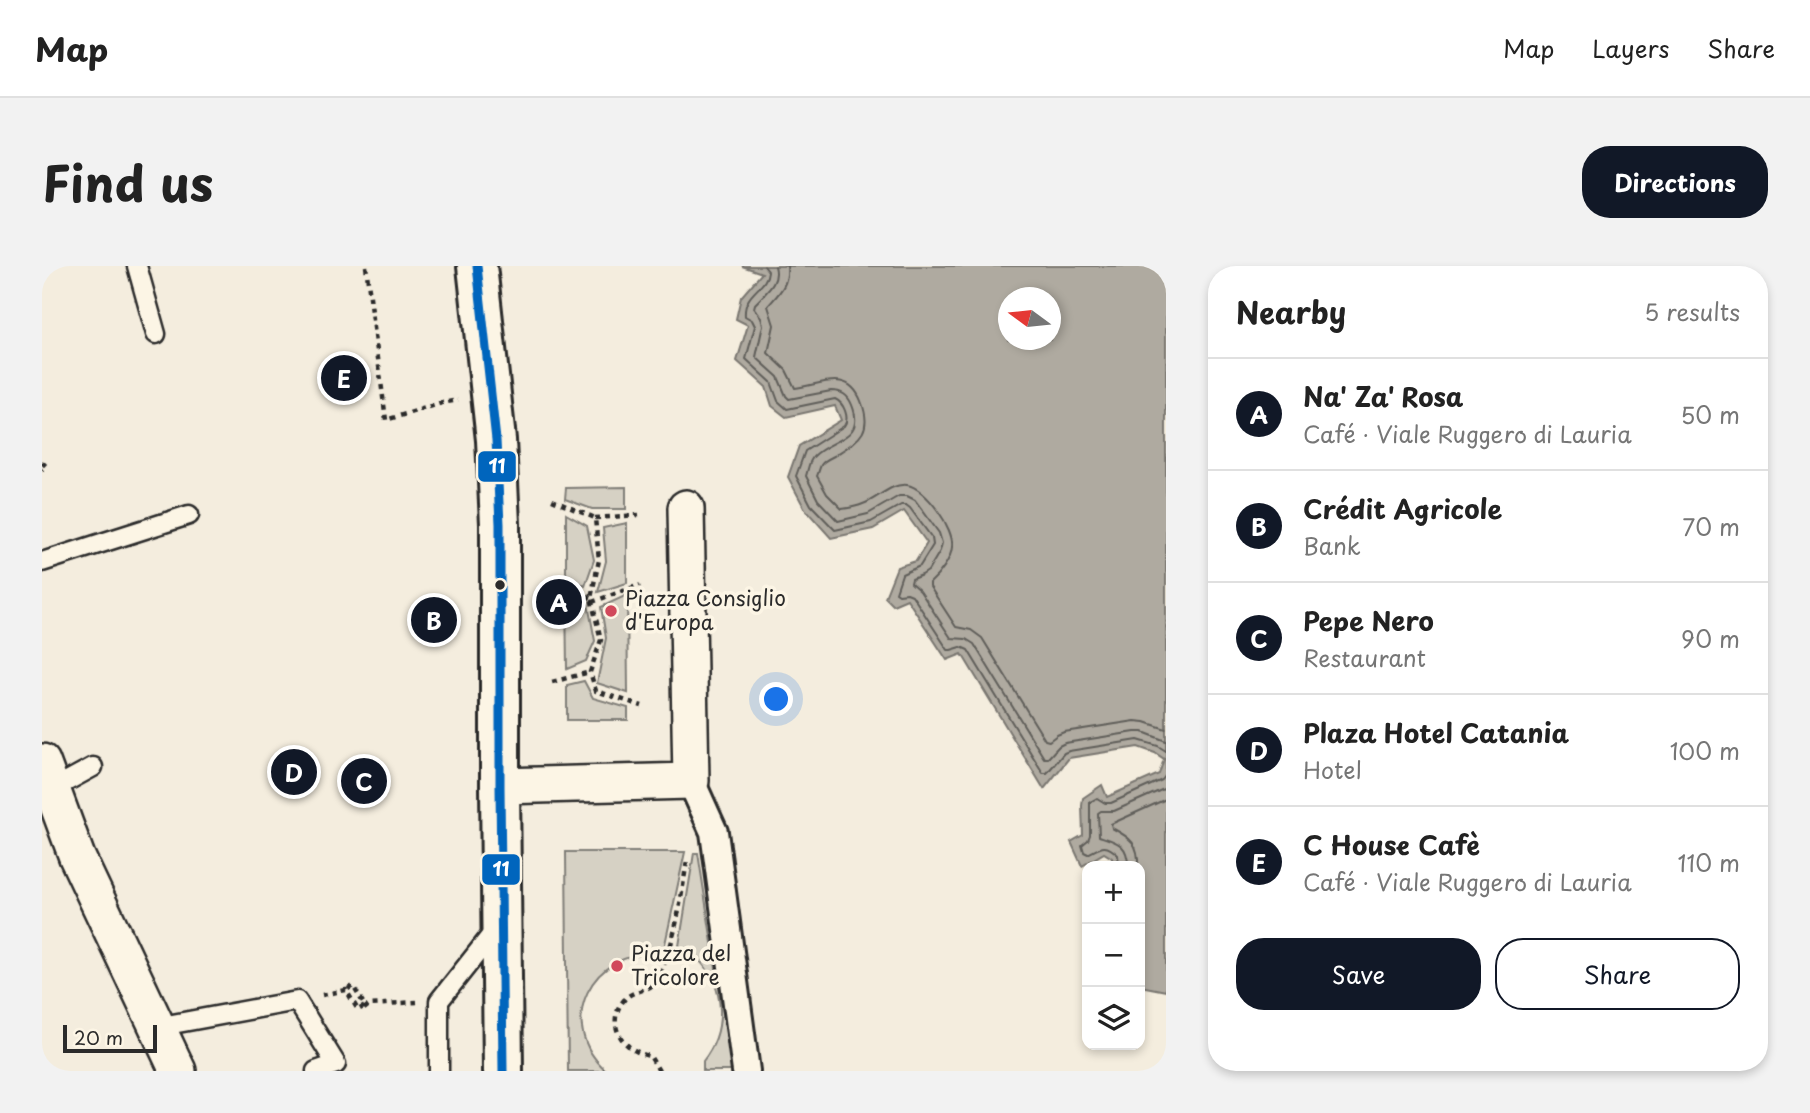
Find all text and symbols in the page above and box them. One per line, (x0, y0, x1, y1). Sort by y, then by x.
text: Map (35, 23, 108, 73)
text: Map (1503, 30, 1554, 66)
text: Layers (1592, 30, 1669, 66)
text: Share (1707, 30, 1775, 66)
text: Find us (42, 145, 213, 219)
button: Directions (1582, 146, 1768, 218)
north arrow (998, 287, 1061, 350)
text: Nearby (1236, 289, 1346, 334)
text: 5 results (1644, 294, 1740, 329)
pin: E (321, 352, 367, 404)
text: Na' Za' Rosa (1303, 377, 1463, 416)
text: A (1250, 397, 1268, 432)
text: 50 m (1680, 397, 1740, 432)
text: Café · Viale Ruggero di Lauria (1303, 416, 1632, 451)
line badge: 11 (477, 450, 517, 483)
text: 11 (488, 451, 506, 479)
text: Crédit Agricole (1303, 489, 1502, 528)
text: B (1251, 509, 1267, 544)
text: 70 m (1682, 509, 1740, 544)
text: Bank (1303, 528, 1361, 563)
pin: A (536, 576, 582, 628)
unlabelled marker (493, 578, 507, 592)
place label: Piazza Consiglio d'Europa (625, 581, 786, 637)
pin: B (411, 594, 457, 646)
text: Pepe Nero (1303, 601, 1434, 640)
marker: Piazza Consiglio d'Europa (603, 603, 619, 619)
text: C (1250, 621, 1268, 656)
text: 90 m (1681, 621, 1740, 656)
text: Restaurant (1303, 640, 1426, 675)
your location (759, 682, 793, 716)
text: Plaza Hotel Catania (1303, 713, 1569, 752)
text: D (1250, 733, 1268, 768)
text: 100 m (1670, 733, 1740, 768)
pin: D (271, 746, 317, 798)
text: Hotel (1303, 752, 1362, 787)
pin: C (341, 755, 387, 807)
text: C House Cafè (1303, 825, 1480, 864)
text: E (1252, 845, 1266, 880)
text: 110 m (1678, 845, 1740, 880)
line badge: 11 (481, 853, 521, 886)
text: 11 (492, 854, 510, 882)
map controls (1082, 861, 1145, 1050)
button: + (1082, 861, 1145, 924)
text: Café · Viale Ruggero di Lauria (1303, 864, 1632, 899)
button: − (1082, 924, 1145, 987)
place label: Piazza del Tricolore (631, 936, 731, 992)
button: Save (1236, 938, 1481, 1010)
button: Share (1495, 938, 1740, 1010)
marker: Piazza del Tricolore (609, 958, 625, 974)
button: layers (1082, 987, 1145, 1050)
scale bar (63, 1022, 158, 1054)
text: 20 m (74, 1023, 123, 1051)

